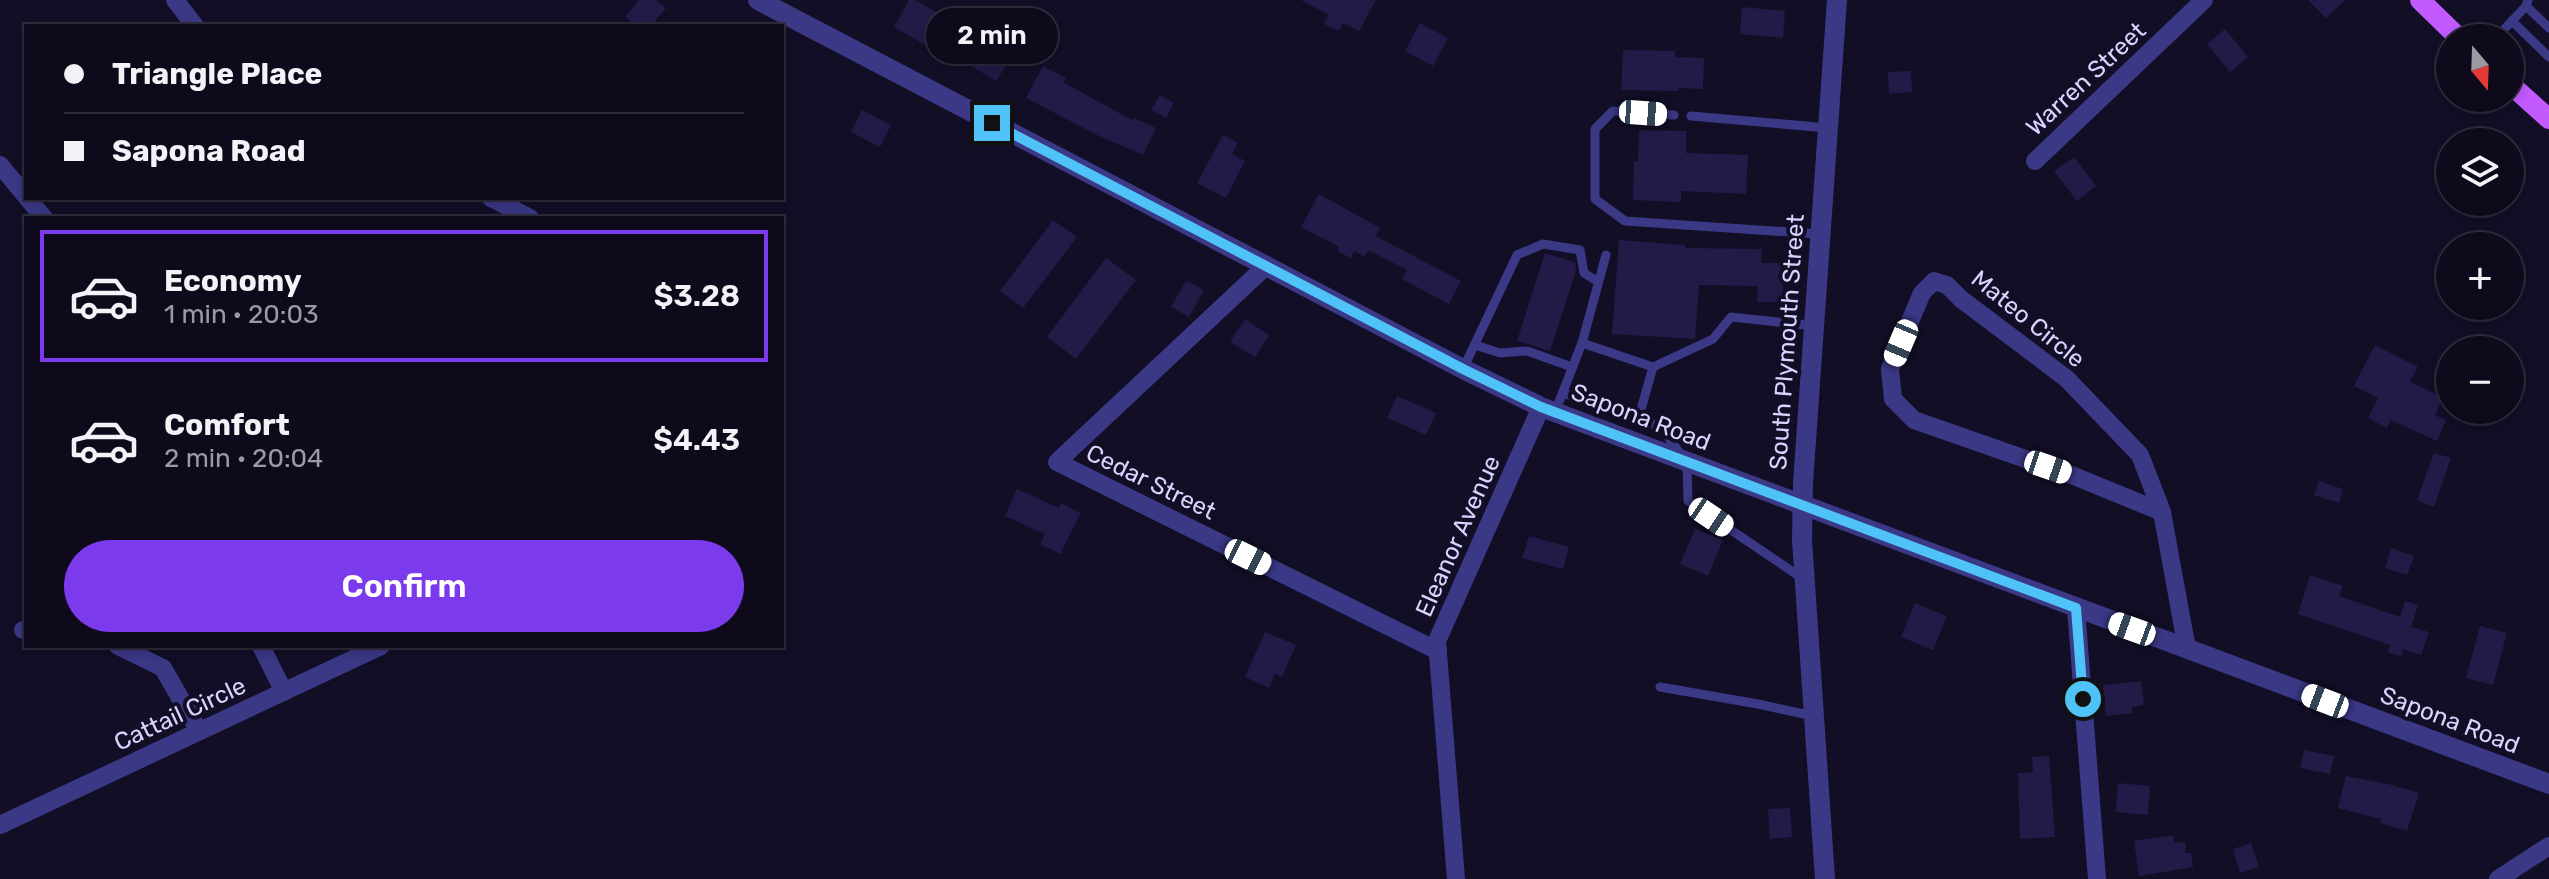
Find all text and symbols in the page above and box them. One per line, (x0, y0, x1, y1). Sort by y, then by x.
callout: 2 min (926, 7, 1058, 63)
street label: Warren Street (2020, 17, 2152, 141)
text: 2 min (957, 20, 1027, 51)
north arrow (2436, 24, 2524, 112)
map controls (2436, 24, 2524, 424)
text: Triangle Place (112, 56, 322, 92)
car (1618, 99, 1668, 127)
route end (974, 105, 1010, 141)
button: layers (2436, 128, 2524, 216)
text: Sapona Road (112, 133, 306, 169)
street label: South Plymouth Street (1764, 213, 1810, 471)
button: + (2436, 232, 2524, 320)
icon: car (68, 260, 140, 332)
text: Economy (164, 263, 302, 299)
street label: Mateo Circle (1966, 265, 2090, 373)
text: $3.28 (654, 278, 740, 314)
text: 1 min · 20:03 (164, 299, 319, 330)
car (1881, 316, 1921, 370)
button: − (2436, 336, 2524, 424)
street label: Sapona Road (1567, 378, 1715, 456)
icon: car (68, 404, 140, 476)
text: Comfort (164, 407, 290, 443)
text: $4.43 (653, 422, 740, 458)
street label: Cedar Street (1082, 439, 1220, 525)
text: 2 min · 20:04 (164, 443, 323, 474)
car (2021, 448, 2075, 486)
street label: Eleanor Avenue (1410, 451, 1506, 621)
car (1684, 494, 1738, 540)
car (1221, 536, 1275, 578)
button: Confirm (64, 540, 744, 632)
car (2105, 610, 2159, 648)
street label: Cattail Circle (110, 671, 250, 757)
route start (2065, 681, 2101, 717)
car (2298, 681, 2352, 721)
street label: Sapona Road (2376, 681, 2524, 759)

